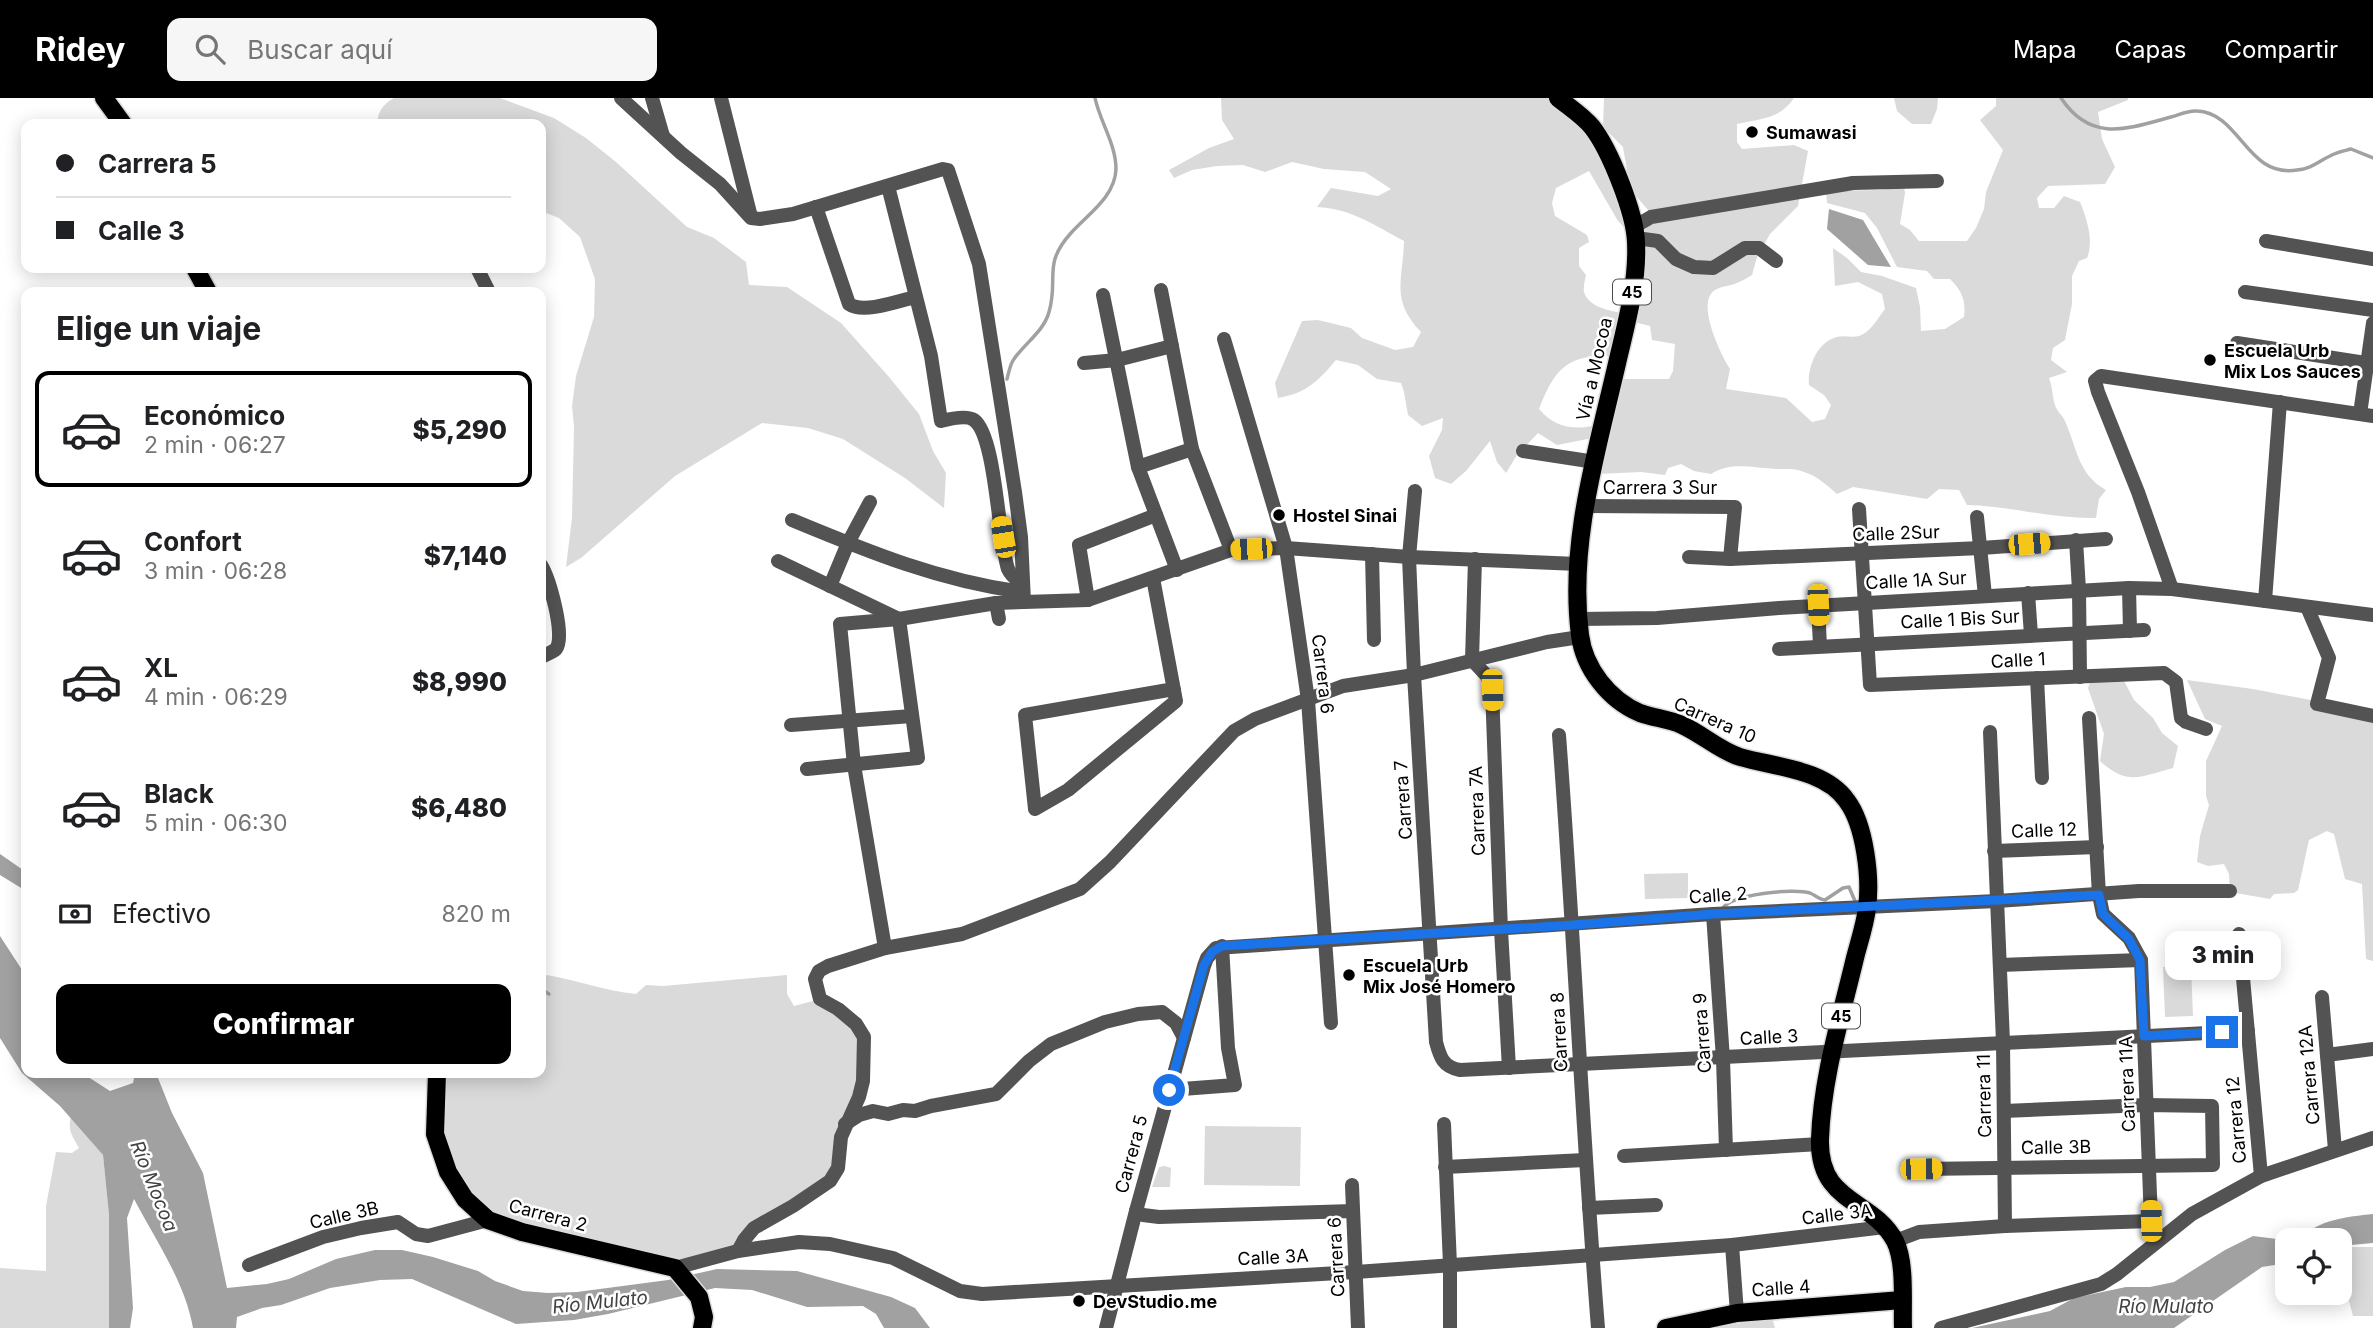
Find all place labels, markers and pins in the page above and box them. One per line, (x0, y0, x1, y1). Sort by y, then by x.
place label: Sumawasi (1766, 122, 1857, 143)
marker: Sumawasi (1744, 124, 1760, 140)
place label: Escuela Urb Mix Los Sauces (2224, 340, 2361, 382)
marker: Escuela Urb Mix Los Sauces (2202, 352, 2218, 368)
place label: Hostel Sinai (1293, 505, 1397, 526)
marker: Hostel Sinai (1271, 507, 1287, 523)
place label: Escuela Urb Mix José Homero (1363, 955, 1516, 997)
marker: Escuela Urb Mix José Homero (1341, 967, 1357, 983)
place label: DevStudio.me (1093, 1291, 1217, 1312)
marker: DevStudio.me (1071, 1293, 1087, 1309)

